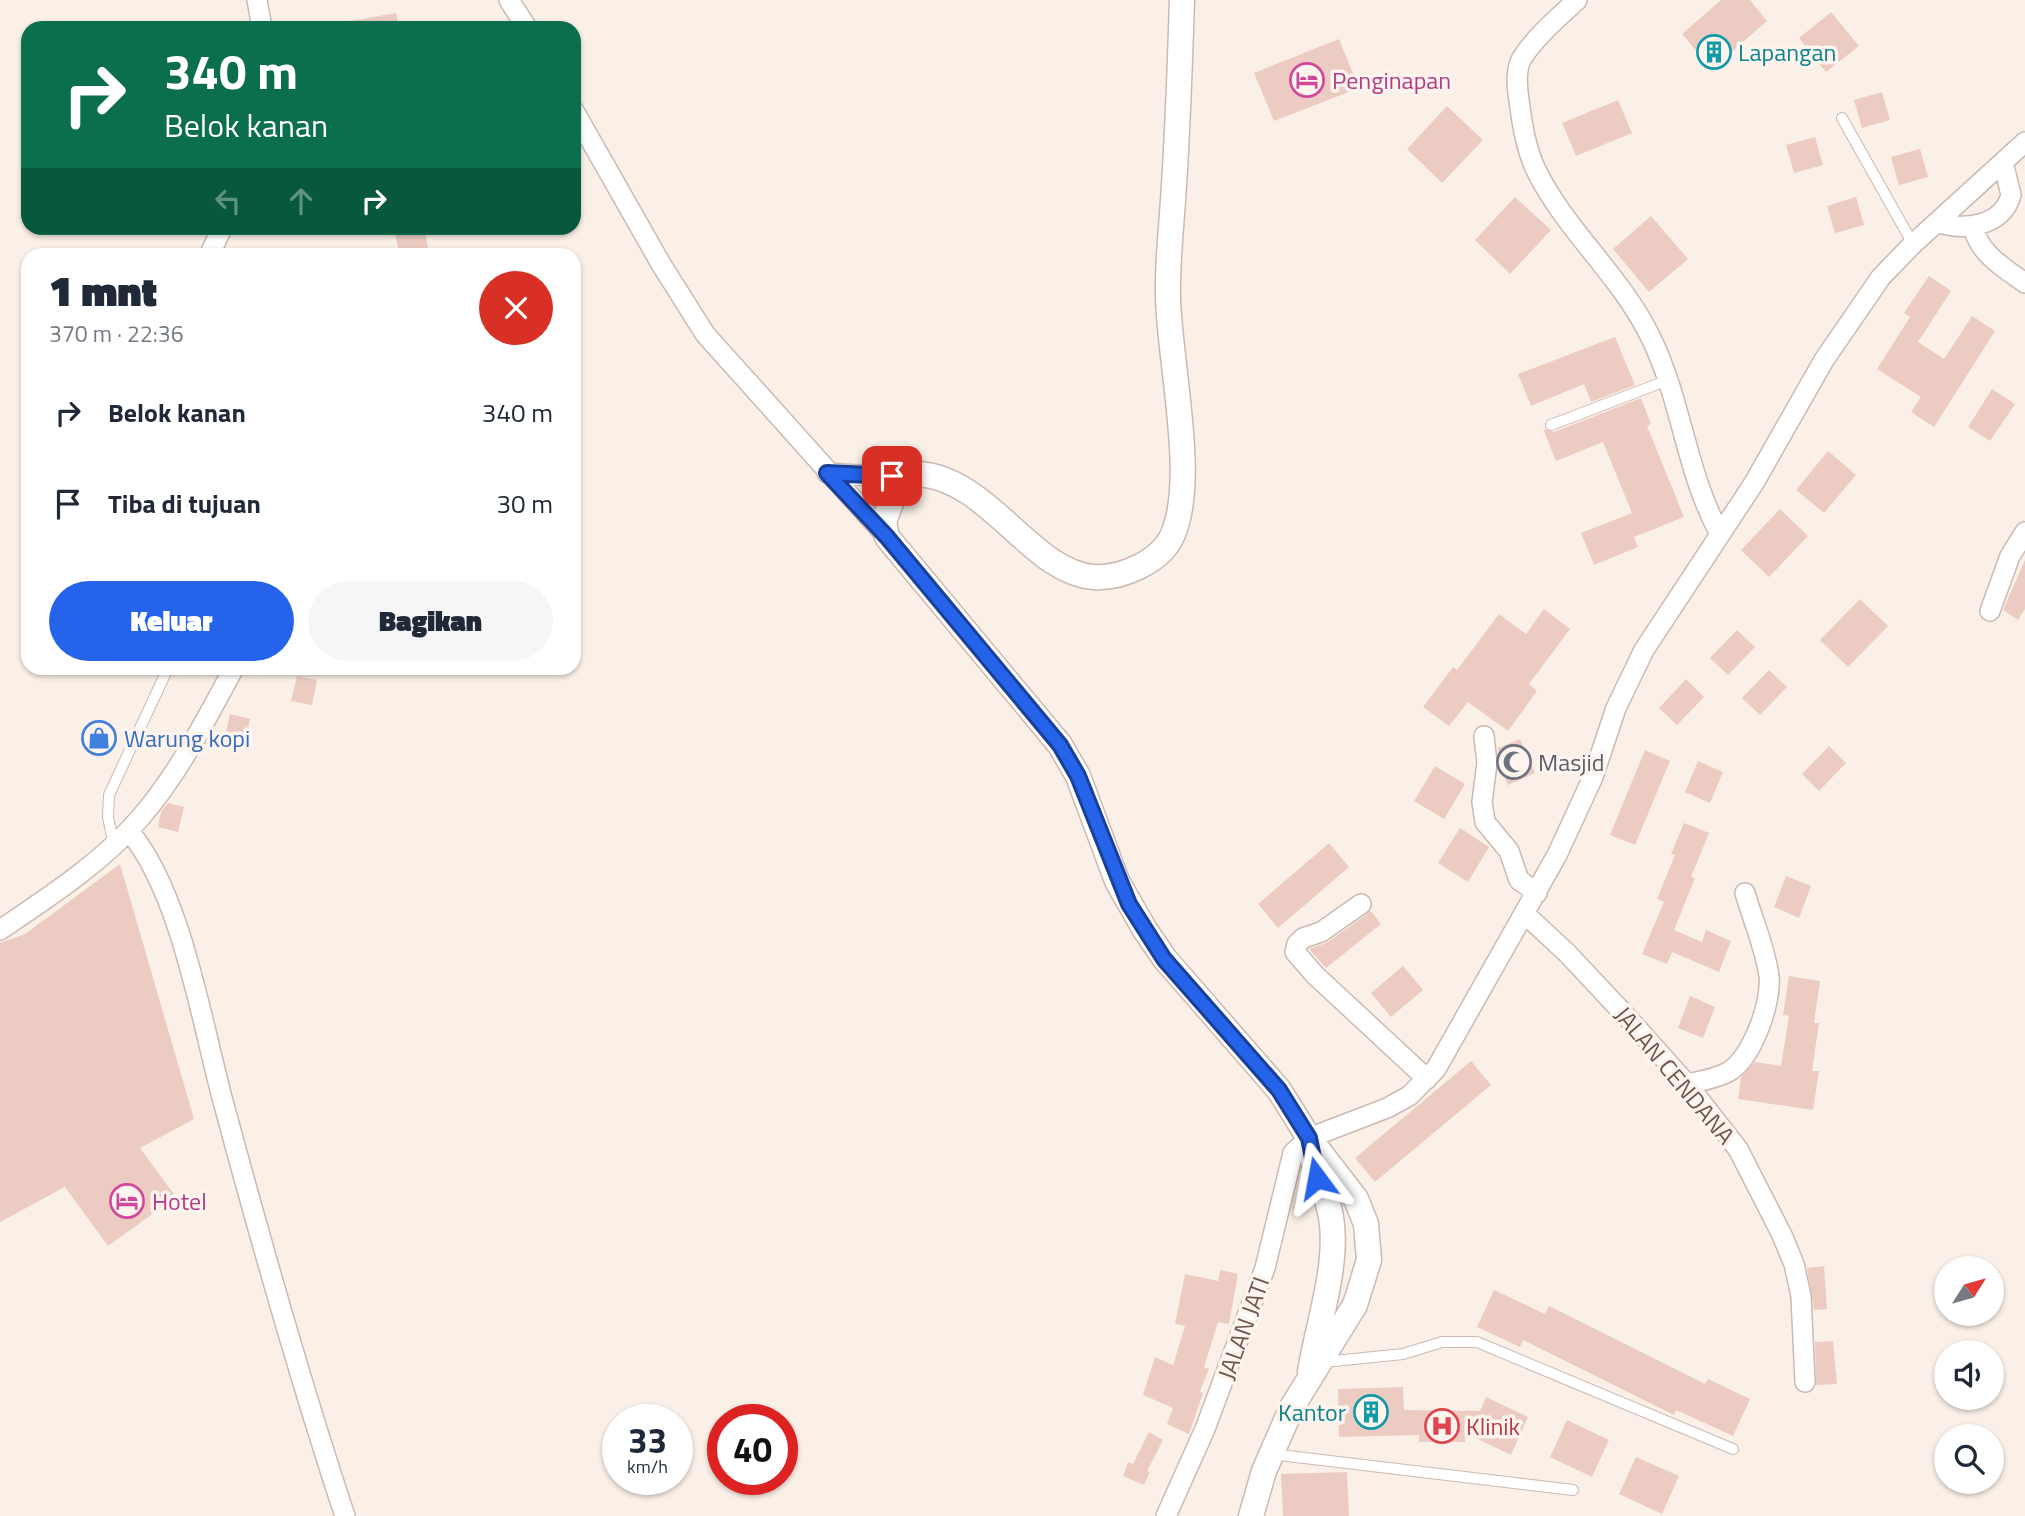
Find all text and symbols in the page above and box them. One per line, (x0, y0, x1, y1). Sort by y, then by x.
text: 340 m (164, 33, 298, 108)
building icon: Lapangan (1695, 33, 1733, 71)
place label: Lapangan (1738, 34, 1836, 70)
icon: right (49, 49, 140, 140)
hotel icon: Penginapan (1288, 61, 1326, 99)
place label: Penginapan (1332, 62, 1451, 98)
text: Belok kanan (164, 101, 328, 149)
icon: left (209, 182, 247, 220)
icon: ahead (282, 182, 320, 220)
icon: right (355, 182, 393, 220)
text: 1 mnt (49, 258, 157, 322)
button: close (479, 271, 553, 345)
text: 370 m · 22:36 (49, 316, 184, 351)
text: Belok kanan (108, 393, 246, 432)
text: 340 m (482, 393, 553, 432)
icon: right (49, 394, 87, 432)
pin (862, 446, 922, 506)
icon: arrive (873, 457, 911, 495)
text: Tiba di tujuan (108, 484, 261, 523)
text: 30 m (496, 484, 553, 523)
icon: arrive (49, 485, 87, 523)
button: Keluar (49, 581, 294, 661)
button: Bagikan (308, 581, 553, 661)
shop icon: Warung kopi (80, 719, 118, 757)
place label: Warung kopi (124, 720, 250, 756)
mosque icon: Masjid (1495, 743, 1533, 781)
place label: Masjid (1538, 744, 1605, 780)
street label: JALAN CENDANA (1606, 998, 1744, 1152)
position arrow (1280, 1141, 1354, 1215)
hotel icon: Hotel (108, 1182, 146, 1220)
place label: Hotel (152, 1183, 207, 1219)
north arrow (1934, 1256, 2004, 1326)
map controls (1934, 1256, 2004, 1494)
street label: JALAN JATI (1208, 1271, 1278, 1385)
button: sound (1934, 1340, 2004, 1410)
building icon: Kantor (1352, 1393, 1390, 1431)
place label: Kantor (1278, 1394, 1346, 1430)
speed limit sign: 40 (707, 1404, 798, 1495)
hospital icon: Klinik (1423, 1407, 1461, 1445)
place label: Klinik (1466, 1408, 1521, 1444)
text: 33 (628, 1413, 667, 1467)
button: search (1934, 1424, 2004, 1494)
text: km/h (627, 1453, 668, 1480)

